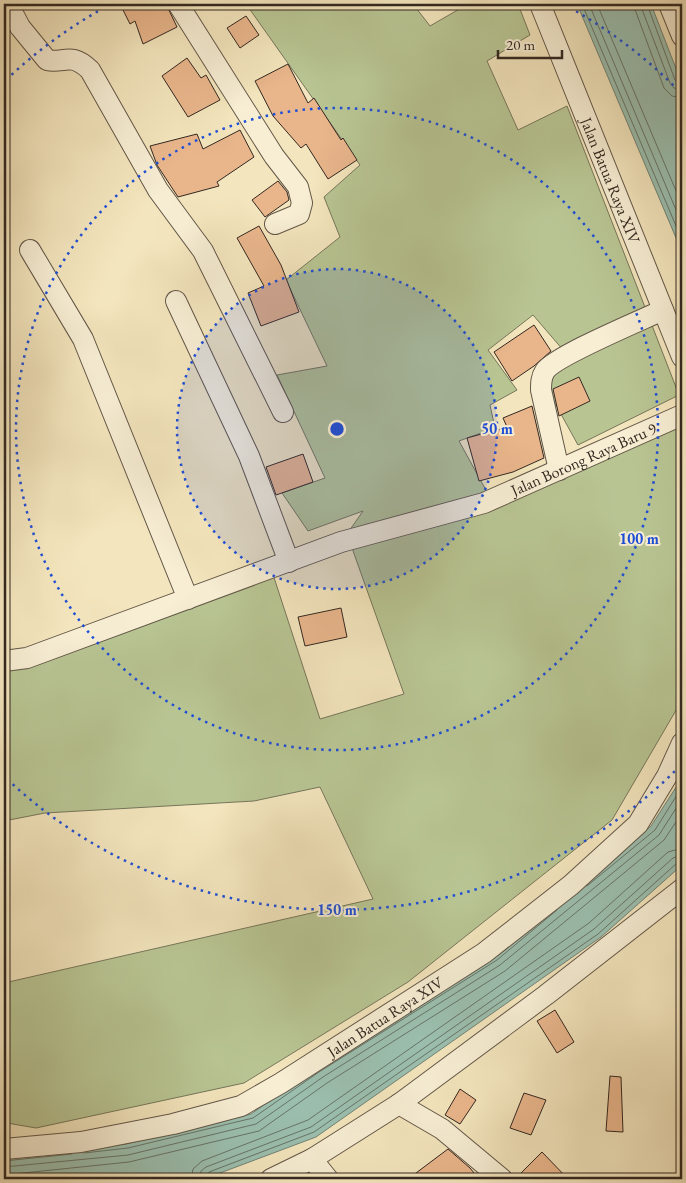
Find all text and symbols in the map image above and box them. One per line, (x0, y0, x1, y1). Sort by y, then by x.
scale bar (498, 28, 562, 60)
text: 20 m (506, 35, 535, 54)
street label: Jalan Batua Raya XIV (575, 112, 646, 247)
street label: Jalan Borong Raya Baru 9 (505, 417, 660, 501)
text: 50 m (481, 419, 513, 438)
centre of rings (328, 420, 346, 438)
text: 100 m (619, 529, 659, 548)
text: 150 m (317, 900, 357, 919)
street label: Jalan Batua Raya XIV (321, 971, 447, 1063)

